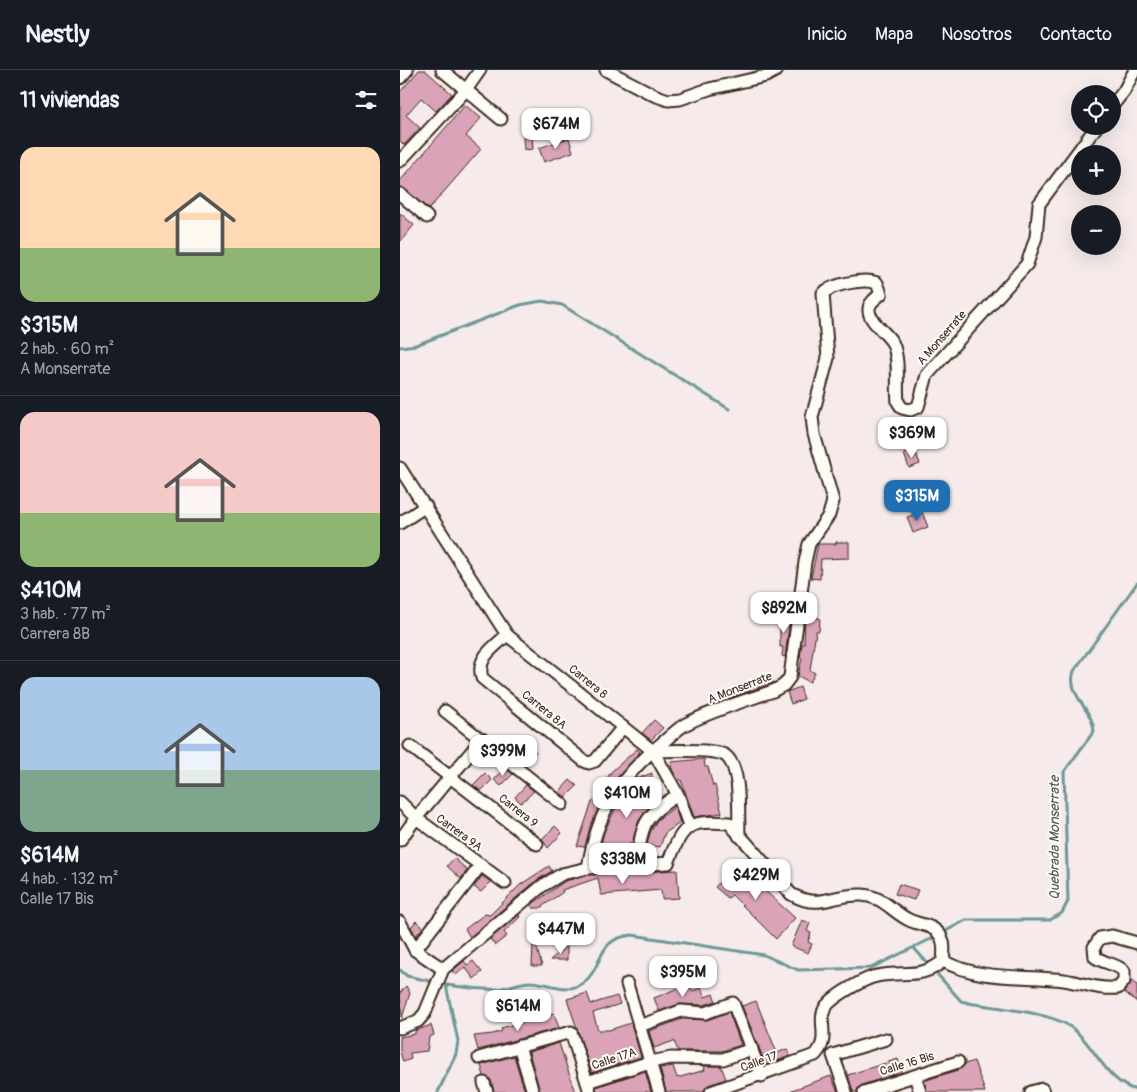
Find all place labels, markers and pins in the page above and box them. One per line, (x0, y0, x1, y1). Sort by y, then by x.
pin: $674M (521, 108, 591, 150)
pin: $369M (877, 416, 947, 459)
pin: $315M (882, 480, 952, 522)
pin: $892M (749, 592, 819, 634)
pin: $399M (468, 734, 538, 777)
pin: $410M (592, 776, 662, 819)
pin: $338M (588, 842, 658, 885)
pin: $429M (721, 858, 791, 901)
pin: $447M (526, 912, 596, 955)
pin: $395M (648, 956, 718, 998)
pin: $614M (483, 990, 553, 1032)

